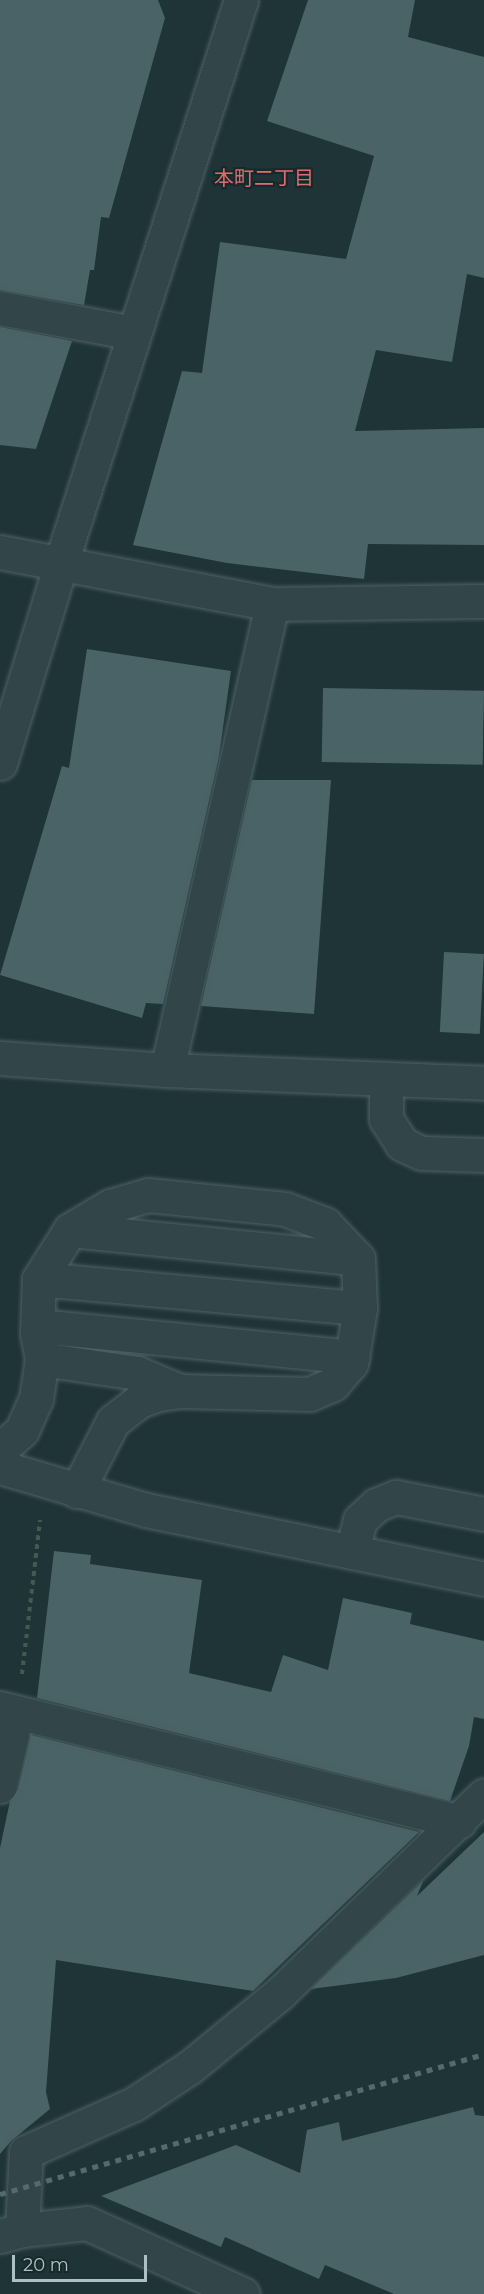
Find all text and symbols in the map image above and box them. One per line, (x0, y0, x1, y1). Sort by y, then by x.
district label: 本町二丁目 (214, 166, 314, 190)
scale bar (15, 2243, 150, 2281)
text: 20 m (23, 2254, 69, 2276)

